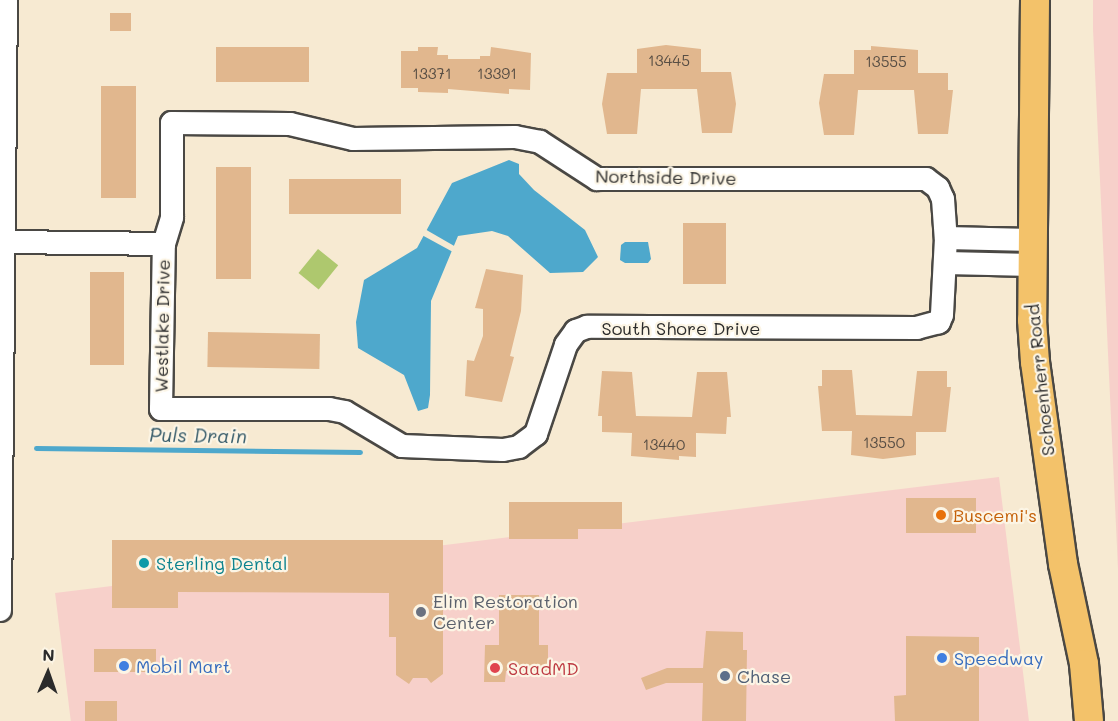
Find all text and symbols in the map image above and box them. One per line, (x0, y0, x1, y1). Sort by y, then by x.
house number: 13445 (648, 52, 690, 70)
house number: 13555 (865, 53, 907, 71)
house number: 13371 (412, 65, 452, 83)
house number: 13391 (477, 65, 517, 83)
street label: Northside Drive (595, 165, 737, 189)
street label: Westlake Drive (150, 259, 174, 393)
street label: Schoenherr Road (1021, 303, 1059, 457)
street label: South Shore Drive (602, 317, 760, 339)
water label: Puls Drain (149, 422, 247, 448)
house number: 13550 (863, 434, 905, 452)
house number: 13440 (643, 436, 685, 454)
place label: Buscemi's (953, 504, 1037, 526)
marker: Buscemi's (934, 508, 948, 522)
place label: Sterling Dental (156, 552, 288, 574)
marker: Sterling Dental (137, 556, 151, 570)
place label: Elim Restoration Center (433, 591, 578, 634)
marker: Elim Restoration Center (414, 605, 428, 619)
north arrow (18, 643, 78, 703)
text: N (42, 644, 55, 665)
place label: Speedway (954, 647, 1044, 669)
marker: Speedway (935, 651, 949, 665)
place label: Mobil Mart (136, 655, 231, 677)
place label: SaadMD (508, 657, 579, 679)
marker: Mobil Mart (117, 659, 131, 673)
marker: SaadMD (486, 659, 504, 677)
place label: Chase (737, 665, 791, 687)
marker: Chase (718, 669, 732, 683)

